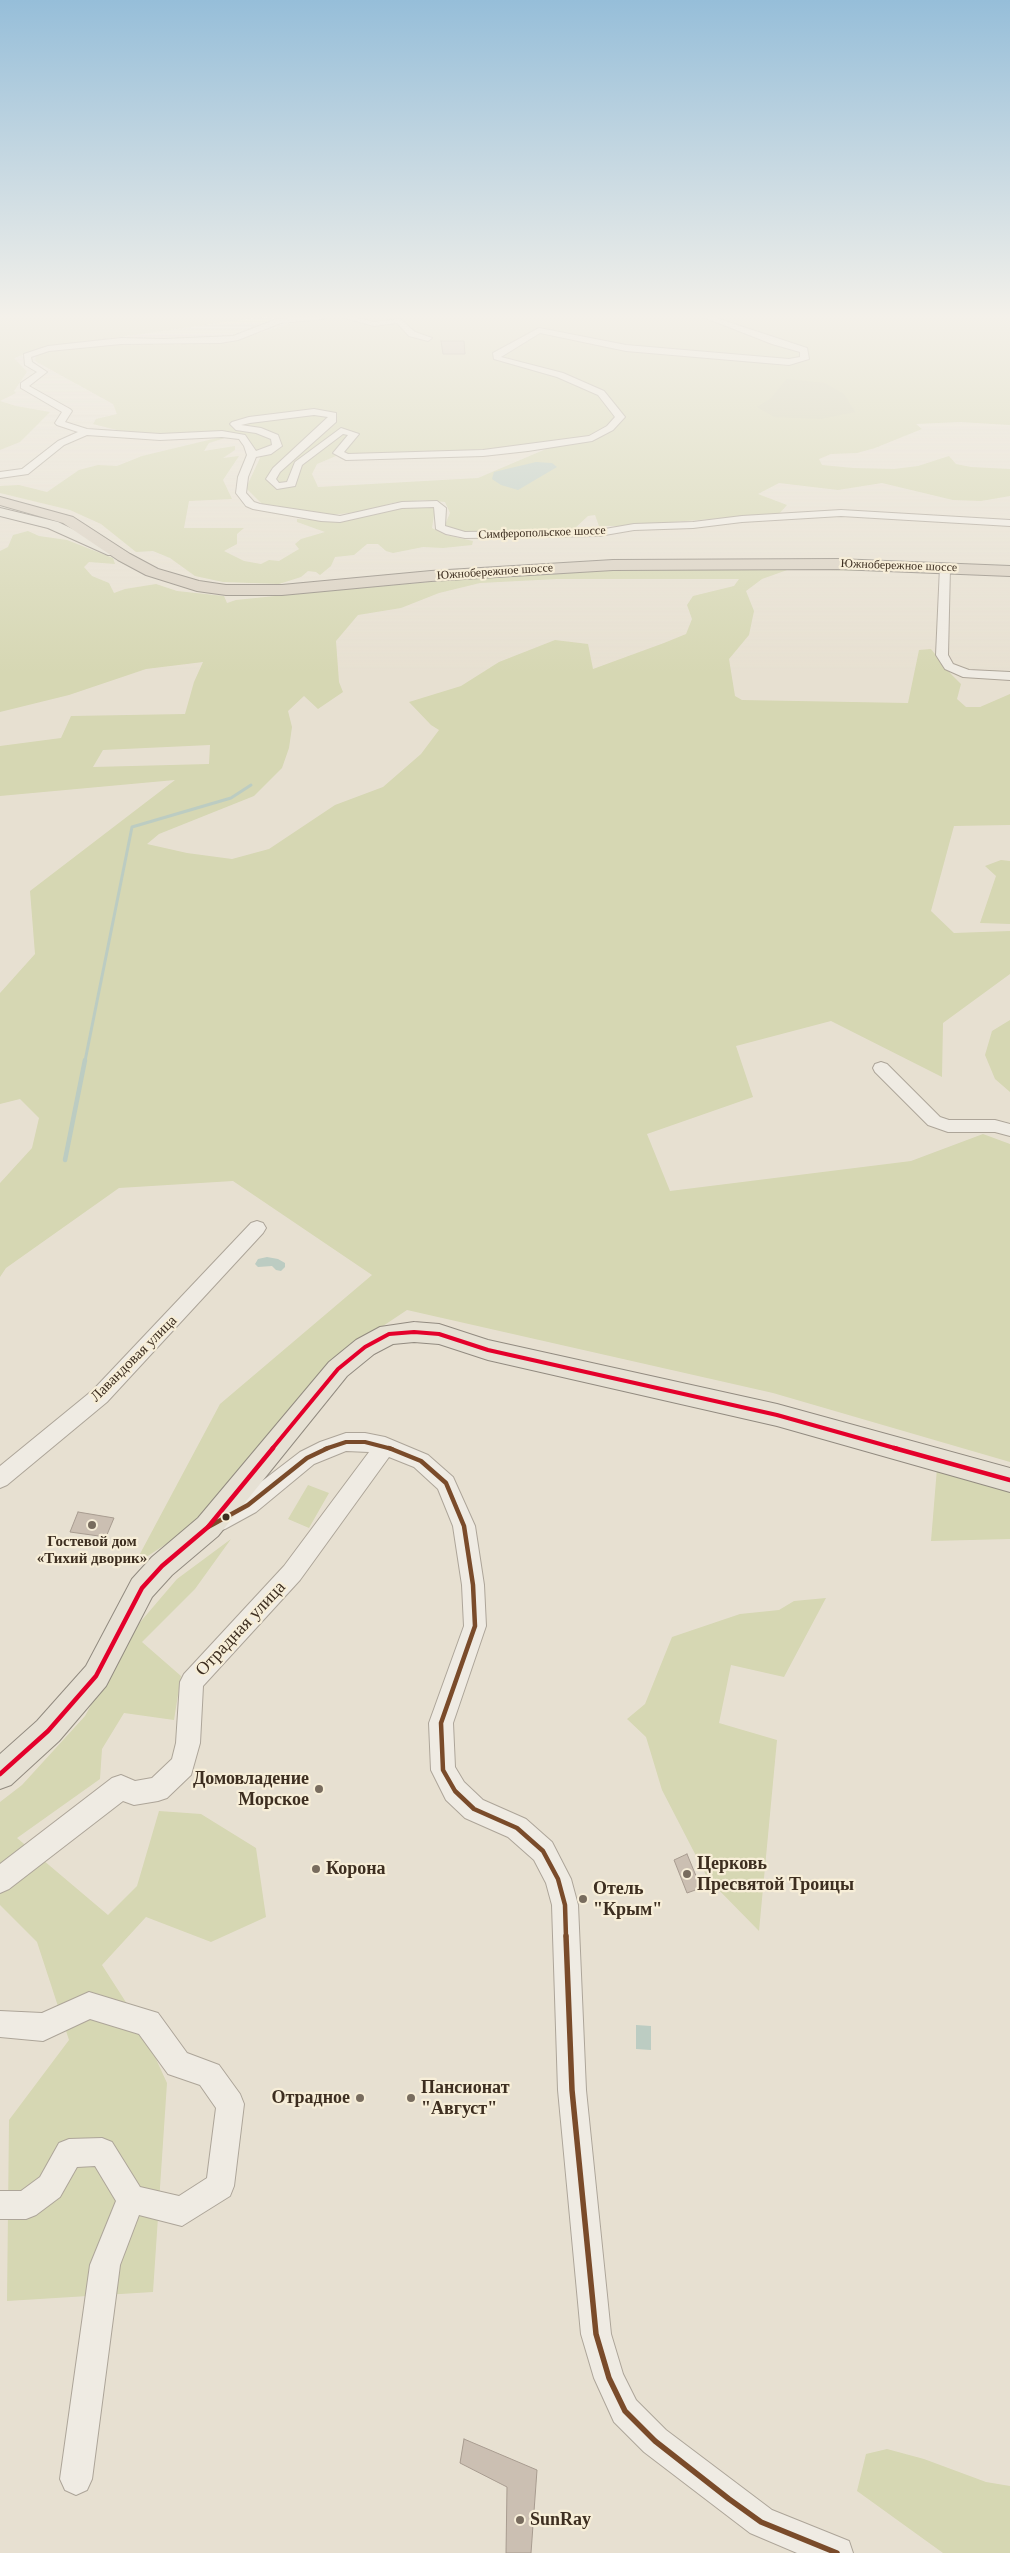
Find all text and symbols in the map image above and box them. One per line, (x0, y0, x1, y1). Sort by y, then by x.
street label: Симферопольское шоссе (478, 524, 606, 542)
street label: Южнобережное шоссе (840, 557, 958, 575)
street label: Южнобережное шоссе (436, 561, 554, 583)
street label: Лавандовая улица (87, 1312, 181, 1406)
unlabelled marker (221, 1512, 231, 1522)
marker: Гостевой дом «Тихий дворик» (86, 1519, 98, 1531)
place label: Гостевой дом «Тихий дворик» (37, 1533, 147, 1568)
street label: Отрадная улица (191, 1577, 291, 1681)
place label: Домовладение Морское (193, 1768, 309, 1810)
marker: Домовладение Морское (313, 1783, 325, 1795)
place label: Церковь Пресвятой Троицы (697, 1853, 854, 1896)
place label: Корона (326, 1858, 386, 1880)
marker: Корона (310, 1863, 322, 1875)
marker: Церковь Пресвятой Троицы (681, 1868, 693, 1880)
place label: Отель "Крым" (593, 1878, 662, 1920)
marker: Отель "Крым" (577, 1893, 589, 1905)
place label: Пансионат "Август" (421, 2077, 509, 2120)
place label: Отрадное (271, 2087, 350, 2109)
marker: Отрадное (354, 2092, 366, 2104)
marker: Пансионат "Август" (405, 2092, 417, 2104)
place label: SunRay (530, 2509, 591, 2531)
marker: SunRay (514, 2514, 526, 2526)

